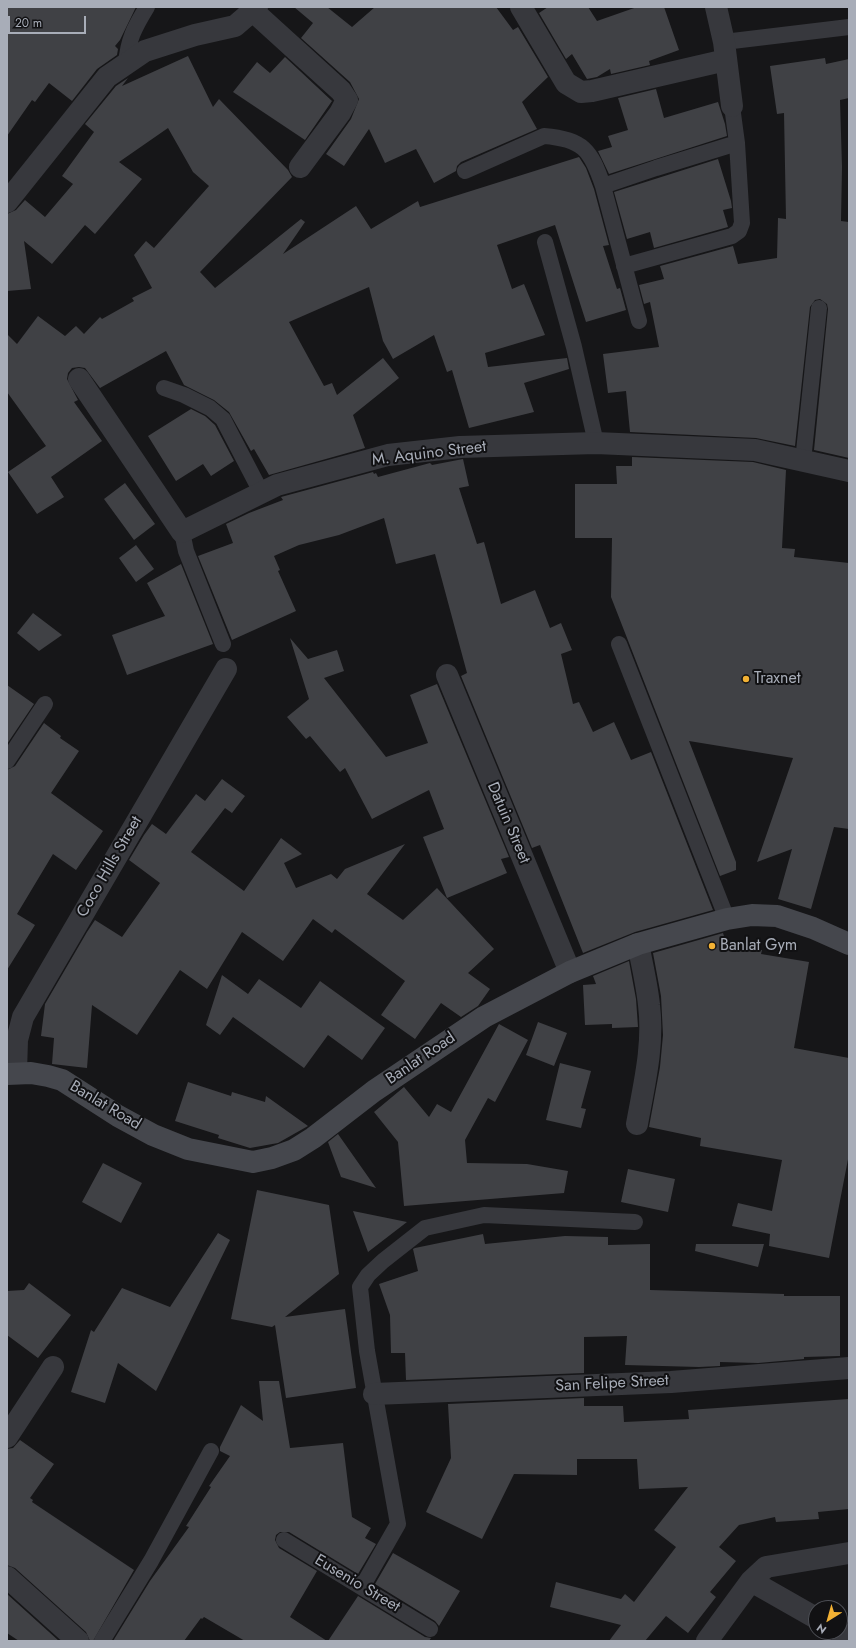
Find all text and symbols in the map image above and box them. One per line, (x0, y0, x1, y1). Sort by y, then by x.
scale bar (10, 8, 88, 34)
text: 20 m (15, 14, 42, 32)
street label: M. Aquino Street (371, 437, 487, 471)
place label: Traxnet (754, 669, 801, 689)
marker: Traxnet (741, 674, 751, 684)
street label: Datuin Street (482, 780, 534, 866)
street label: Coco Hills Street (73, 813, 147, 921)
place label: Banlat Gym (720, 936, 797, 956)
marker: Banlat Gym (707, 941, 717, 951)
street label: Banlat Road (383, 1029, 459, 1089)
street label: Banlat Road (66, 1077, 144, 1135)
street label: San Felipe Street (555, 1371, 669, 1397)
street label: Eusenio Street (311, 1551, 403, 1617)
north arrow (808, 1600, 848, 1640)
text: N (813, 1620, 830, 1638)

